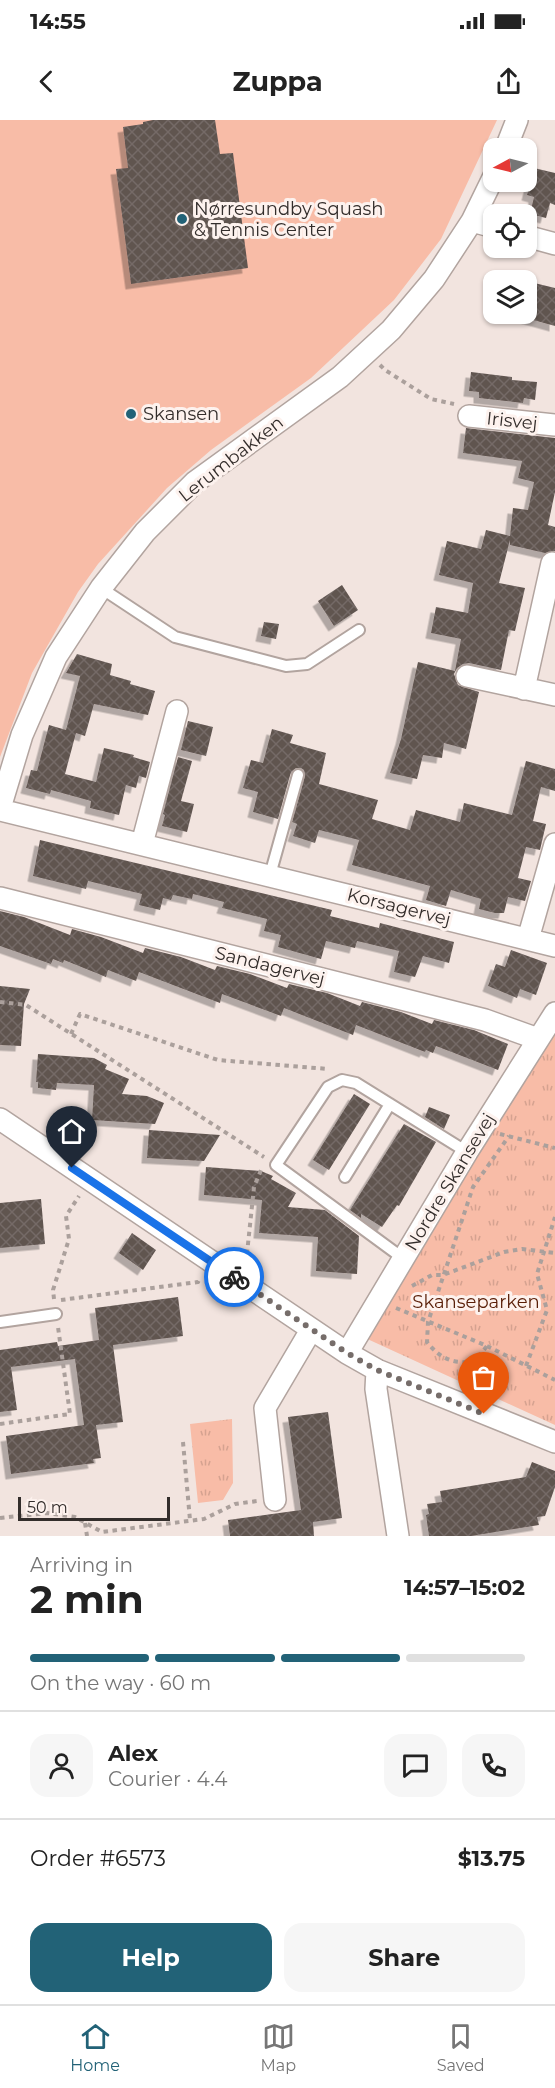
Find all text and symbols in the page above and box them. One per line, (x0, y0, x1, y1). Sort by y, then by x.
text: 14:55 (30, 8, 86, 35)
icon: back (30, 65, 63, 98)
text: Zuppa (232, 65, 323, 98)
icon: share (492, 65, 525, 98)
north arrow (483, 138, 537, 192)
map controls (483, 138, 537, 324)
place label: Nørresundby Squash & Tennis Center (194, 198, 383, 241)
button: locate (483, 204, 537, 258)
marker: Nørresundby Squash & Tennis Center (175, 212, 189, 226)
button: layers (483, 270, 537, 324)
place label: Skansen (143, 403, 219, 425)
marker: Skansen (124, 407, 138, 421)
street label: Irisvej (485, 407, 539, 435)
street label: Lerumbakken (174, 411, 288, 507)
street label: Korsagervej (345, 883, 453, 931)
street label: Sandagervej (213, 942, 327, 990)
pin (46, 1106, 97, 1168)
street label: Nordre Skansevej (400, 1109, 500, 1255)
icon: home (55, 1115, 88, 1148)
courier (204, 1247, 264, 1307)
icon: bike (218, 1261, 251, 1294)
park label: Skanseparken (412, 1291, 540, 1313)
pin (458, 1352, 509, 1414)
icon: bag (467, 1361, 500, 1394)
scale bar (18, 1494, 170, 1522)
text: 50 m (27, 1498, 68, 1517)
text: Arriving in (30, 1553, 133, 1577)
text: 14:57–15:02 (404, 1574, 525, 1601)
text: 2 min (30, 1575, 144, 1623)
text: On the way · 60 m (30, 1671, 211, 1695)
button: person (30, 1734, 93, 1797)
button: chat (384, 1734, 447, 1797)
button: phone (462, 1734, 525, 1797)
text: Alex (108, 1740, 158, 1767)
text: Courier · 4.4 (108, 1767, 227, 1791)
text: Order #6573 (30, 1845, 166, 1872)
text: $13.75 (458, 1845, 525, 1872)
button: Help (30, 1923, 272, 1992)
button: Share (284, 1923, 525, 1992)
tab: Home (70, 2020, 120, 2075)
tab: Map (261, 2020, 296, 2075)
tab: Saved (437, 2020, 485, 2075)

